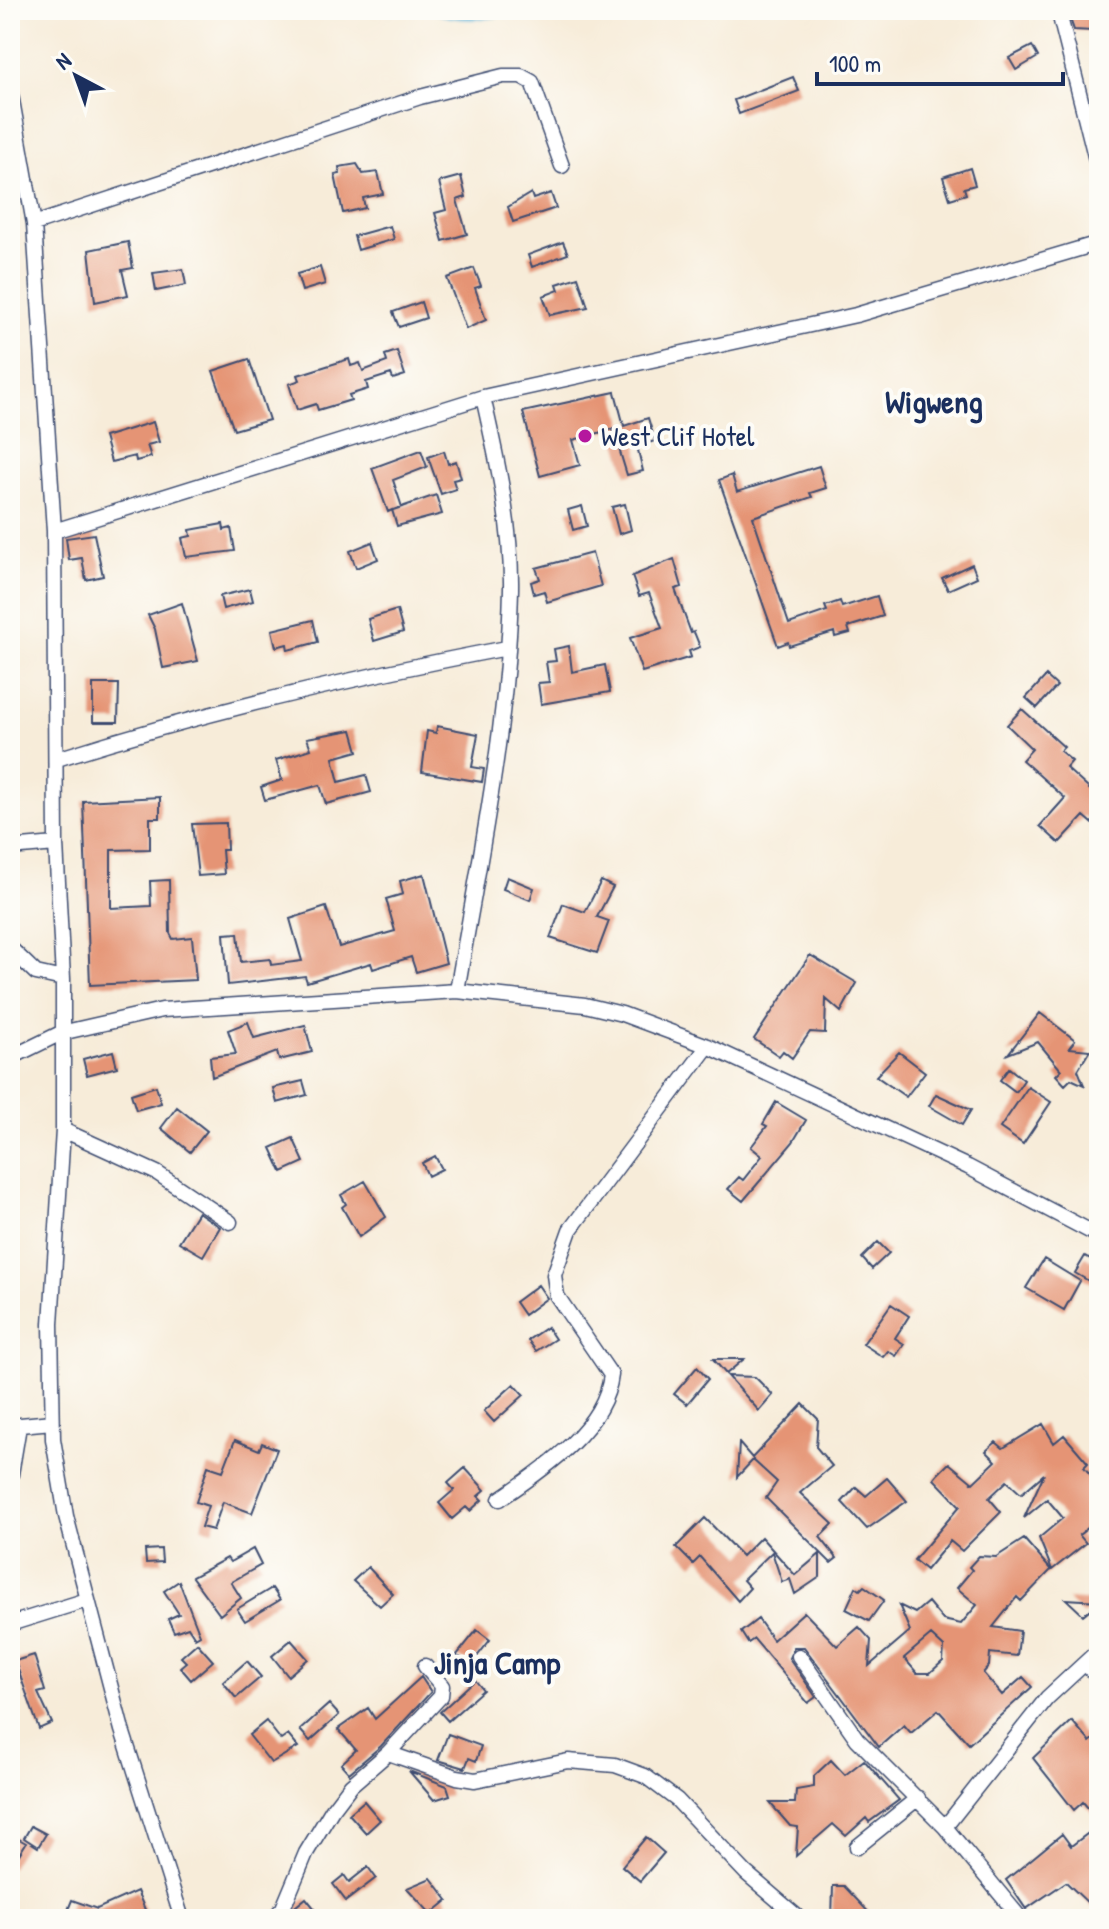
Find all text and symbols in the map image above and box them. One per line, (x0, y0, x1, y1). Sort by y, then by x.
north arrow (36, 36, 116, 116)
scale bar (817, 36, 1063, 86)
text: N (49, 46, 77, 76)
text: 100 m (829, 47, 881, 79)
district label: Wigweng (885, 380, 983, 424)
place label: West Clif Hotel (601, 417, 755, 455)
marker: West Clif Hotel (576, 427, 594, 445)
district label: Jinja Camp (434, 1641, 561, 1685)

